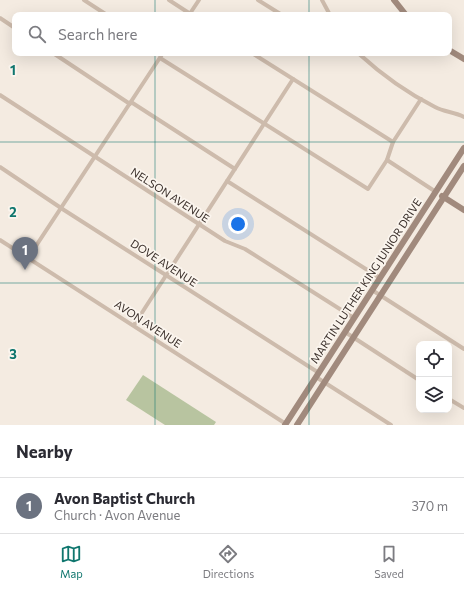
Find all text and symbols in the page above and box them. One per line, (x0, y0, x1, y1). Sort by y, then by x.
search box (12, 12, 452, 56)
icon: search (26, 23, 48, 45)
text: Search here (58, 25, 137, 43)
text: 1 (10, 62, 16, 78)
street label: NELSON AVENUE (129, 164, 212, 225)
street label: MARTIN LUTHER KING JUNIOR DRIVE (307, 196, 425, 366)
text: 2 (9, 204, 17, 220)
your location (228, 214, 248, 234)
street label: DOVE AVENUE (129, 236, 200, 289)
pin: 1 (12, 237, 38, 270)
street label: AVON AVENUE (112, 297, 184, 350)
map controls (416, 341, 452, 413)
button: locate (416, 341, 452, 377)
text: 3 (9, 346, 17, 362)
button: layers (416, 377, 452, 413)
text: Nearby (16, 441, 73, 462)
text: Avon Baptist Church (54, 489, 195, 507)
text: 1 (26, 498, 32, 514)
text: 370 m (411, 498, 448, 514)
text: Church · Avon Avenue (54, 507, 180, 523)
tab: Map (60, 543, 83, 580)
tab: Directions (203, 543, 254, 580)
tab: Saved (374, 543, 404, 580)

